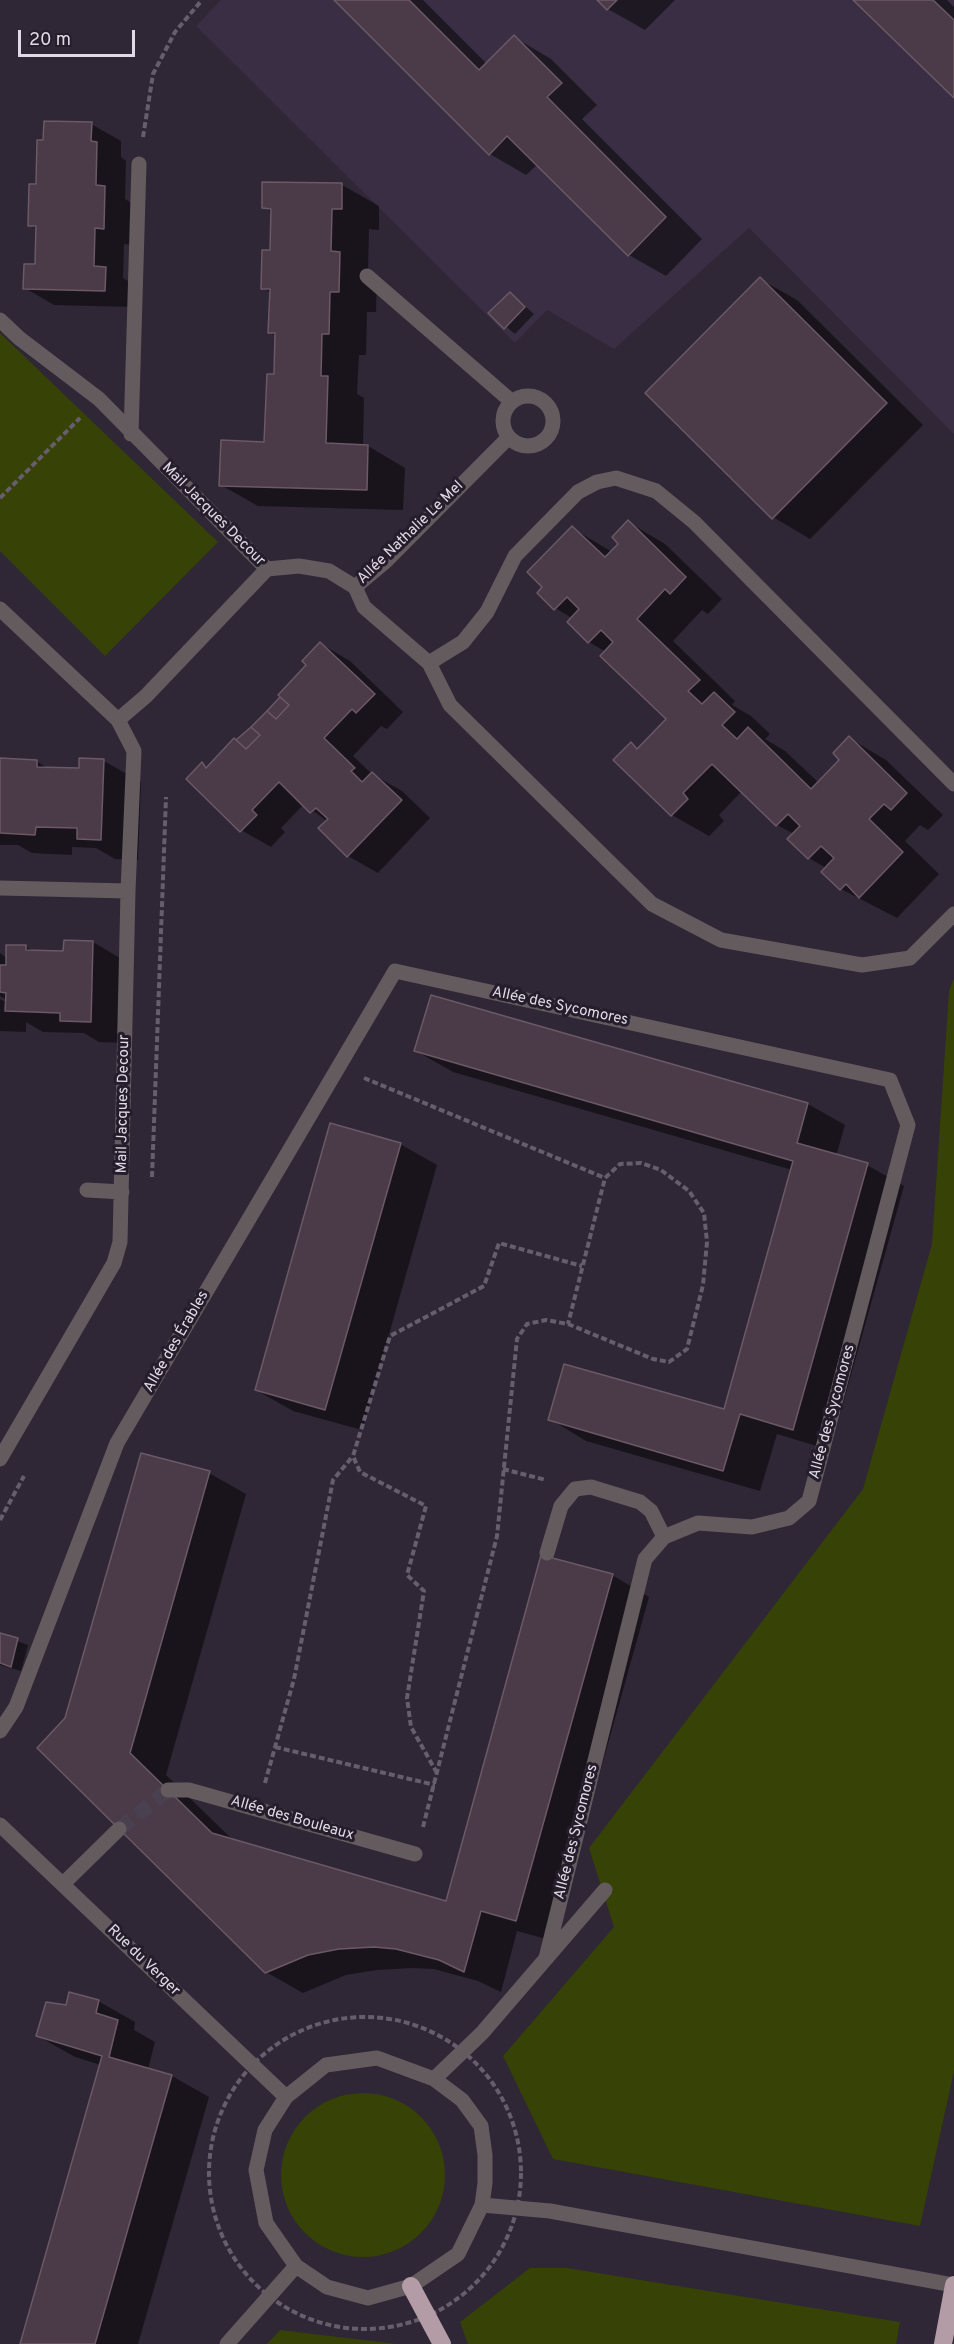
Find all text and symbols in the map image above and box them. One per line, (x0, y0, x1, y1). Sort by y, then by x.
scale bar (21, 18, 138, 56)
text: 20 m (29, 29, 71, 52)
street label: Mail Jacques Decour (158, 460, 268, 570)
street label: Allée Nathalie Le Mel (354, 478, 468, 588)
street label: Allée des Sycomores (490, 984, 630, 1030)
street label: Mail Jacques Decour (114, 1034, 134, 1174)
street label: Allée des Érables (141, 1288, 213, 1396)
street label: Allée des Sycomores (806, 1343, 860, 1481)
street label: Allée des Sycomores (551, 1763, 603, 1901)
street label: Allée des Bouleaux (228, 1793, 356, 1845)
street label: Rue du Verger (103, 1922, 183, 2000)

